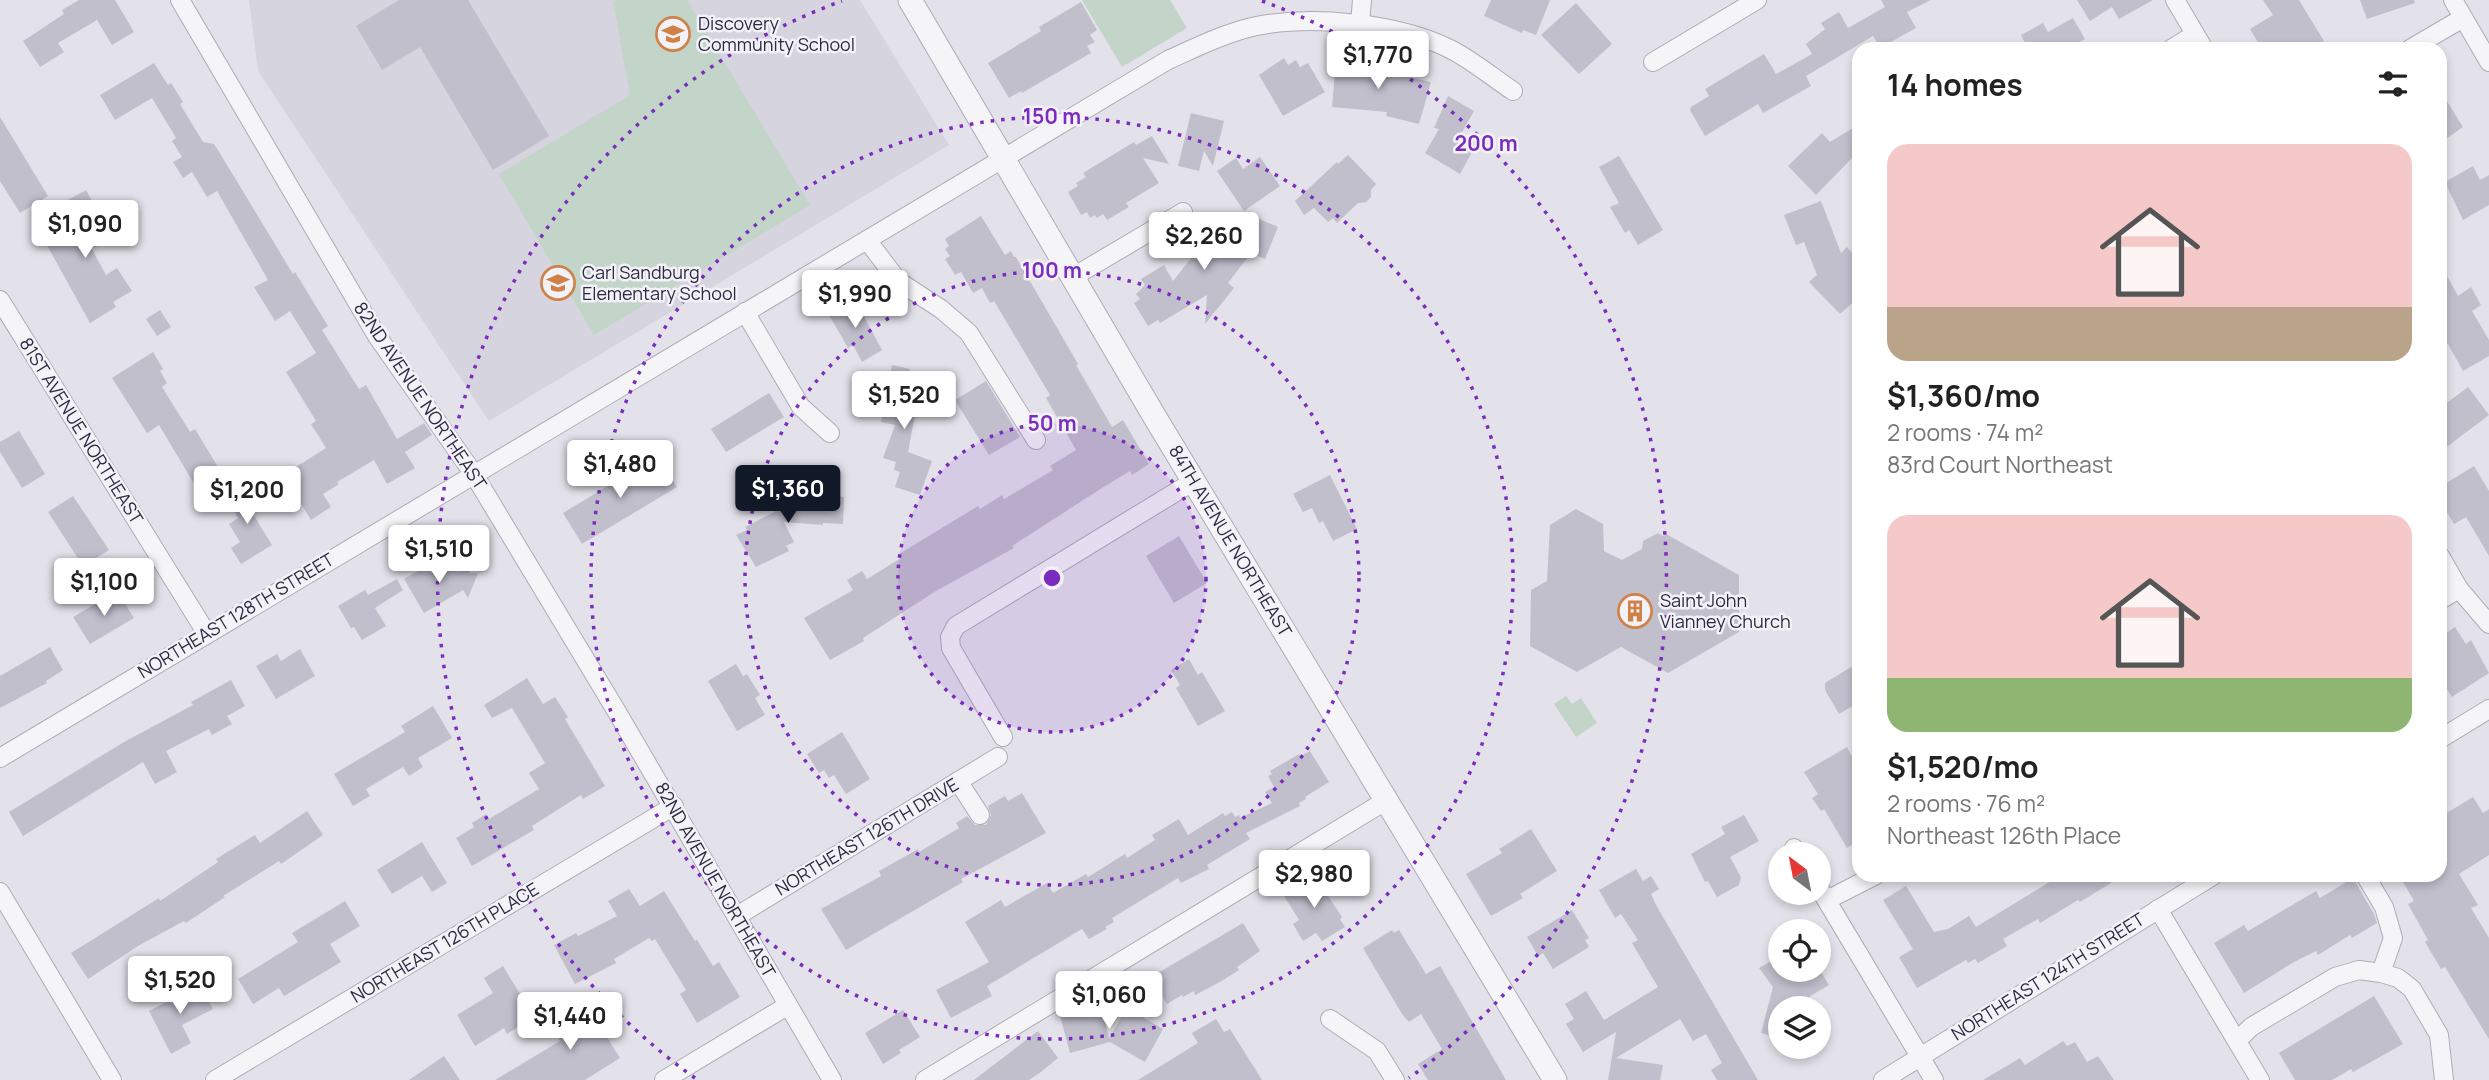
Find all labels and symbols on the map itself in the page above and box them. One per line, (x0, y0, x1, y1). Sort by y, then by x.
place label: Discovery Community School (698, 11, 855, 56)
school or university icon: Discovery Community School (654, 15, 692, 53)
pin: $1,770 (1321, 32, 1435, 91)
text: 150 m (1023, 102, 1081, 130)
text: 200 m (1454, 129, 1518, 157)
pin: $1,090 (28, 201, 142, 260)
pin: $2,260 (1147, 212, 1261, 272)
text: 100 m (1022, 256, 1082, 284)
place label: Carl Sandburg Elementary School (582, 260, 737, 305)
school or university icon: Carl Sandburg Elementary School (539, 264, 577, 302)
pin: $1,990 (798, 270, 912, 330)
street label: 82ND AVENUE NORTHEAST (349, 297, 493, 494)
street label: 81ST AVENUE NORTHEAST (15, 333, 149, 528)
pin: $1,520 (847, 372, 961, 431)
text: 50 m (1027, 409, 1077, 437)
pin: $1,480 (563, 440, 677, 500)
street label: 84TH AVENUE NORTHEAST (1164, 440, 1298, 641)
pin: $1,200 (190, 466, 304, 526)
pin: $1,360 (731, 466, 845, 525)
pin: $1,510 (382, 526, 496, 585)
street label: NORTHEAST 128TH STREET (133, 547, 338, 683)
pin: $1,100 (47, 558, 161, 618)
centre of rings (1040, 566, 1064, 590)
place label: Saint John Vianney Church (1660, 588, 1791, 633)
building icon: Saint John Vianney Church (1616, 592, 1654, 630)
street label: NORTHEAST 126TH DRIVE (770, 772, 963, 900)
street label: 82ND AVENUE NORTHEAST (650, 777, 782, 982)
north arrow (1768, 842, 1830, 905)
pin: $2,980 (1257, 850, 1371, 910)
street label: NORTHEAST 126TH PLACE (346, 876, 543, 1008)
street label: NORTHEAST 124TH STREET (1946, 907, 2149, 1046)
pin: $1,520 (123, 956, 237, 1016)
pin: $1,060 (1052, 972, 1166, 1031)
pin: $1,440 (513, 992, 627, 1052)

